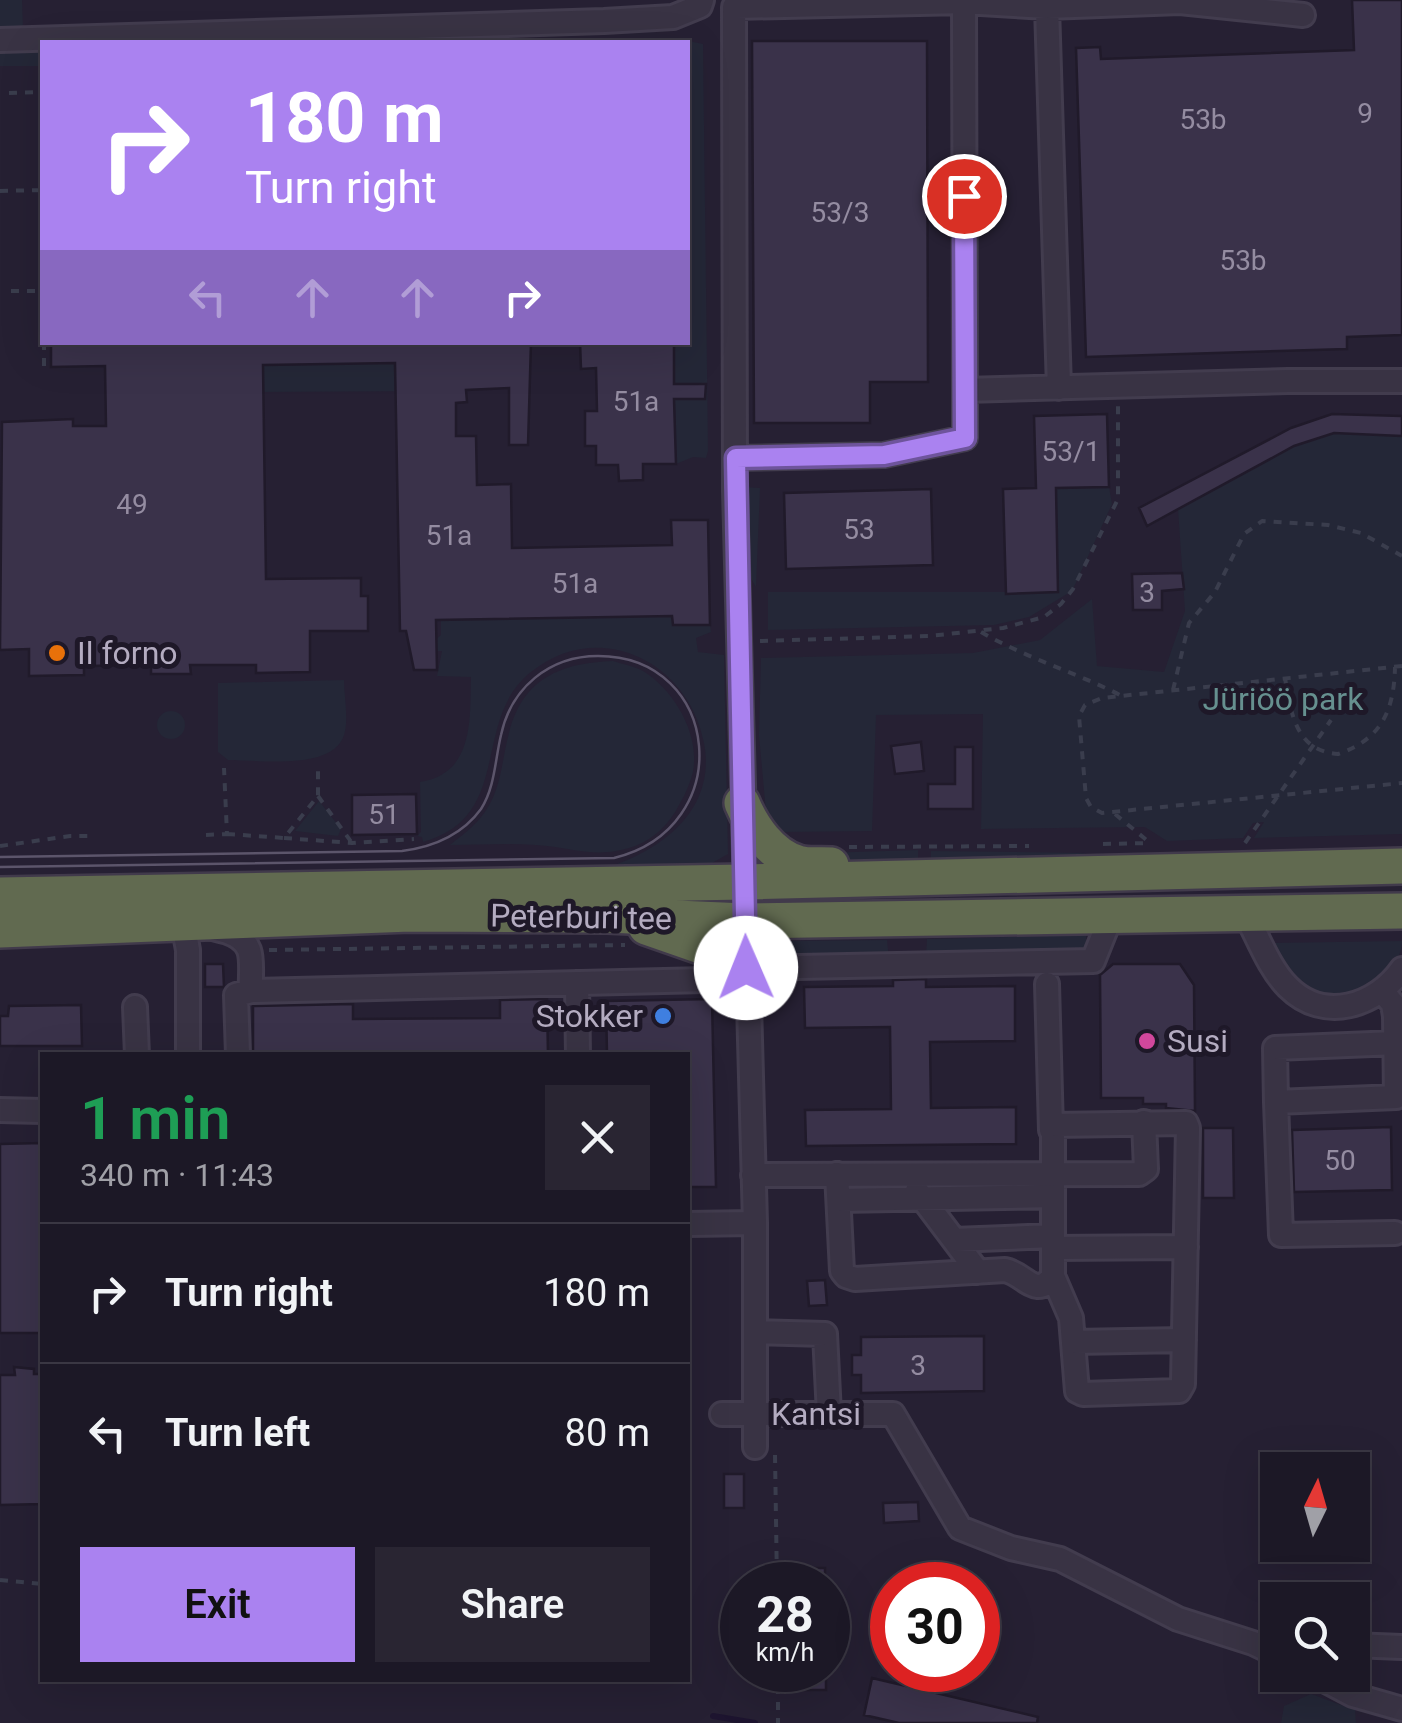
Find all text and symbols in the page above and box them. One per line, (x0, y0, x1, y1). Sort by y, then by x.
text: 180 m (245, 77, 444, 159)
icon: right (80, 80, 210, 210)
house number: 9 (1357, 97, 1373, 130)
house number: 53b (1179, 103, 1227, 136)
pin (922, 154, 1007, 239)
text: Turn right (245, 161, 437, 214)
icon: arrive (937, 169, 992, 224)
house number: 53/3 (811, 196, 869, 229)
house number: 53b (1219, 244, 1267, 277)
icon: left (180, 270, 235, 325)
icon: ahead (285, 270, 340, 325)
icon: ahead (390, 270, 445, 325)
icon: right (495, 270, 550, 325)
house number: 51a (613, 385, 659, 418)
house number: 53/1 (1042, 435, 1100, 468)
house number: 49 (116, 488, 148, 521)
house number: 53 (843, 513, 875, 546)
house number: 51a (426, 519, 472, 552)
house number: 51a (552, 567, 598, 600)
house number: 3 (1139, 576, 1155, 609)
place label: Il forno (77, 634, 178, 672)
marker: Il forno (46, 642, 68, 664)
park label: Jüriöö park (1203, 680, 1364, 718)
house number: 51 (368, 798, 400, 831)
street label: Peterburi tee (490, 896, 672, 938)
position arrow (694, 916, 798, 1020)
place label: Stokker (536, 997, 643, 1035)
marker: Stokker (652, 1005, 674, 1027)
place label: Susi (1167, 1022, 1228, 1060)
marker: Susi (1136, 1030, 1158, 1052)
text: 1 min (80, 1083, 230, 1154)
button: close (545, 1085, 650, 1190)
house number: 50 (1324, 1144, 1356, 1177)
text: 340 m · 11:43 (80, 1156, 274, 1194)
icon: right (80, 1266, 135, 1321)
text: Turn right (165, 1271, 333, 1315)
text: 180 m (543, 1271, 650, 1315)
house number: 3 (910, 1349, 926, 1382)
street label: Kantsi (771, 1395, 861, 1433)
icon: left (80, 1406, 135, 1461)
text: Turn left (165, 1411, 310, 1455)
text: 80 m (565, 1411, 650, 1455)
north arrow (1260, 1452, 1370, 1562)
map controls (1260, 1452, 1370, 1692)
button: Exit (80, 1547, 355, 1662)
button: Share (375, 1547, 650, 1662)
speed limit sign: 30 (870, 1562, 1000, 1692)
button: search (1260, 1582, 1370, 1692)
text: 28 (756, 1586, 814, 1644)
text: km/h (756, 1638, 814, 1667)

